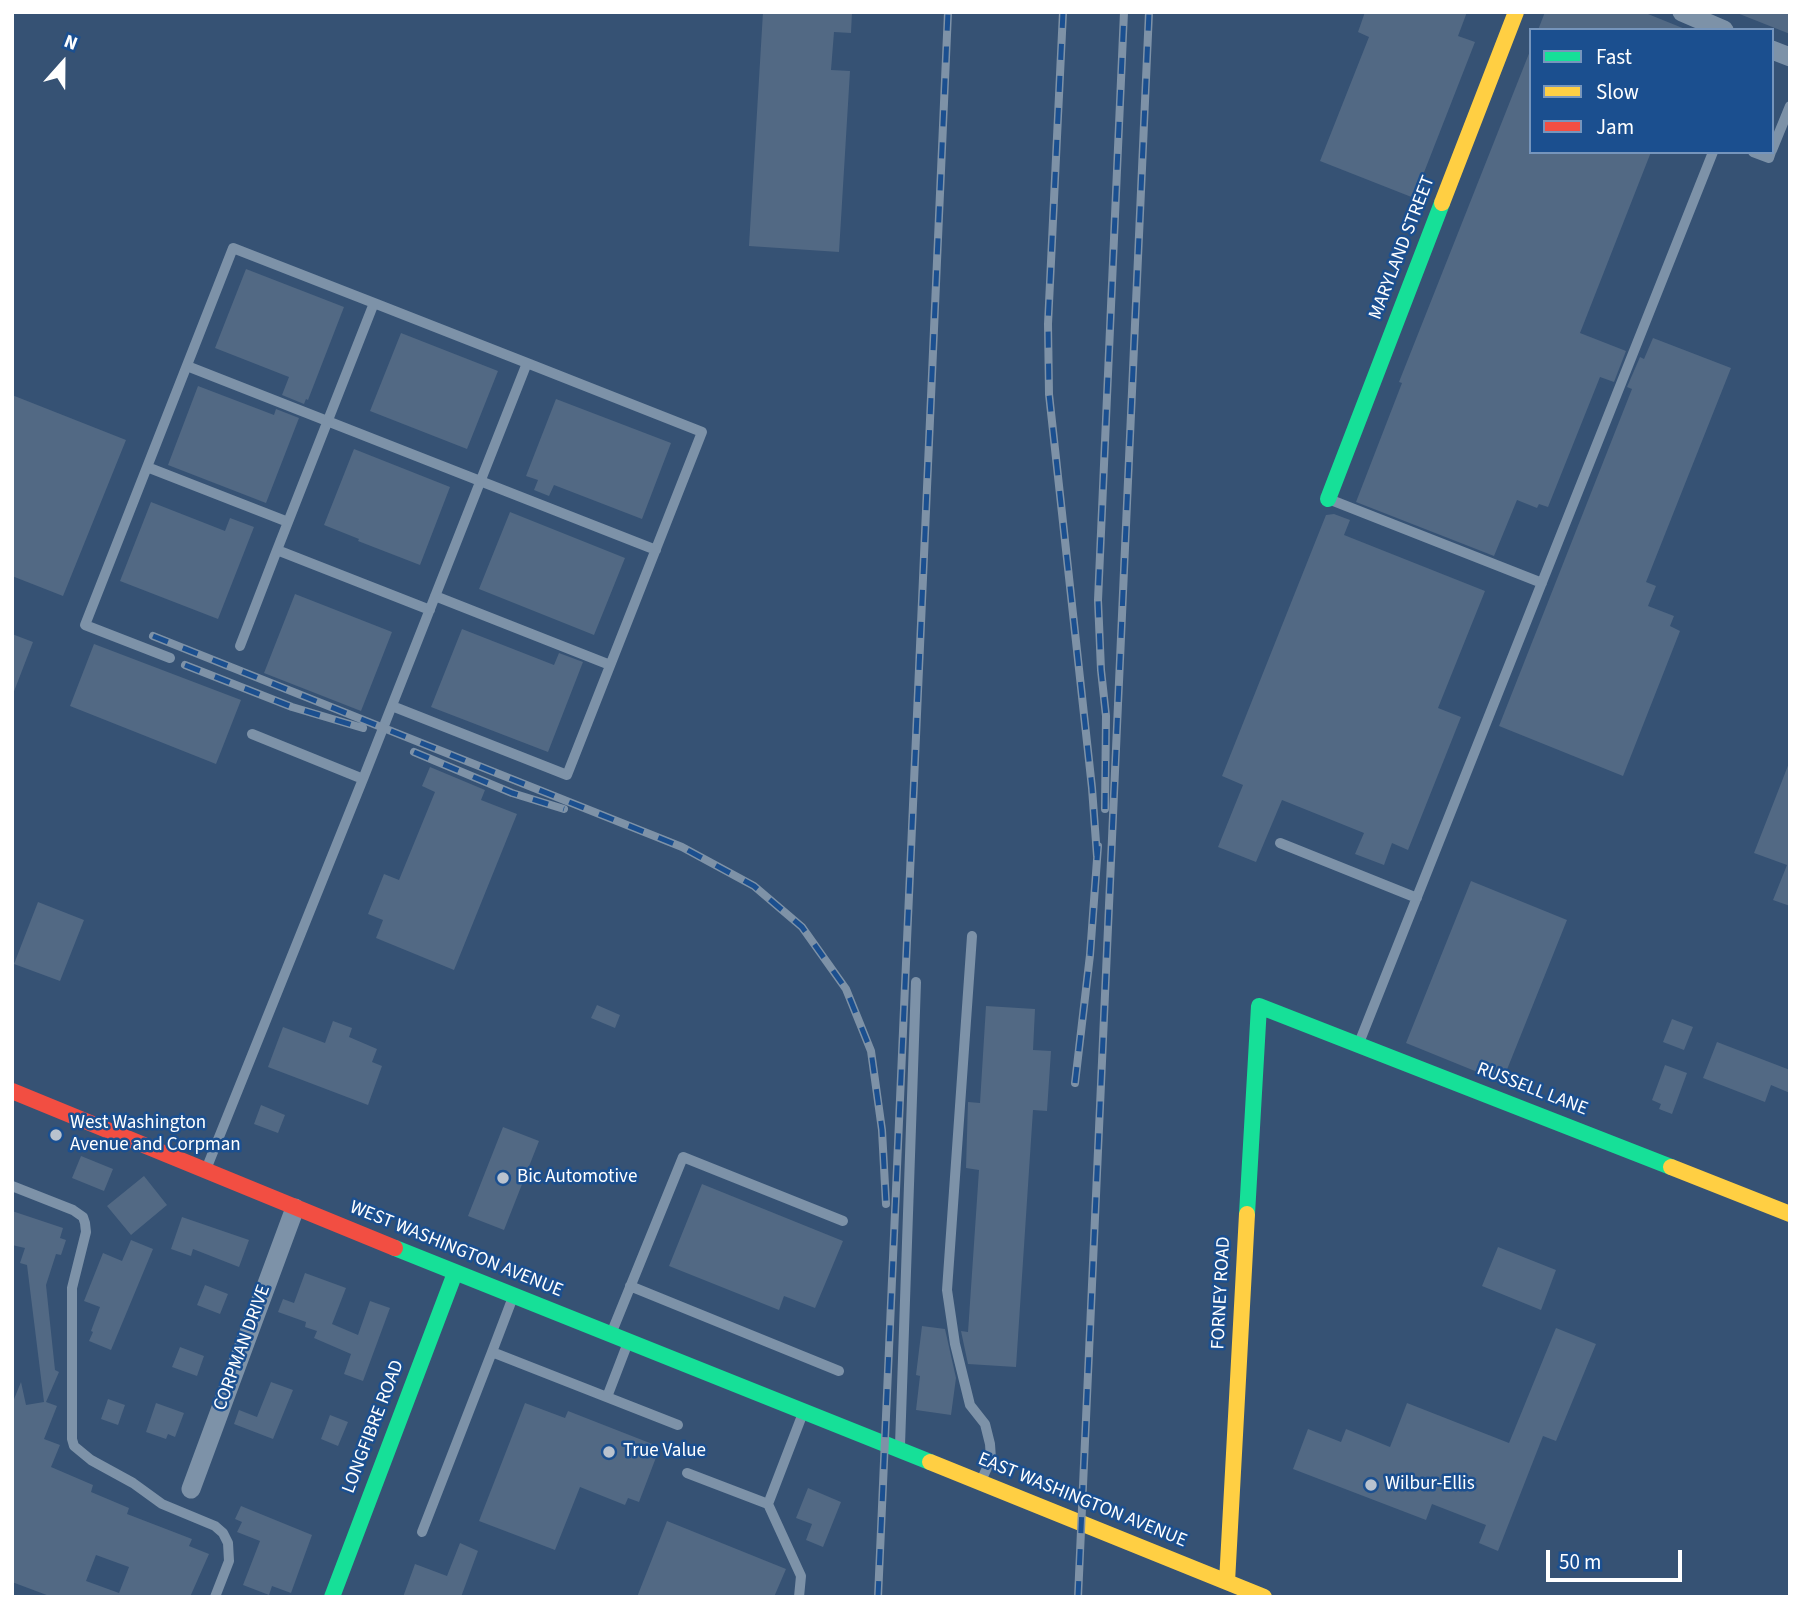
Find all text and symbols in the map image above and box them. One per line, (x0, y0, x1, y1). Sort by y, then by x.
north arrow (28, 28, 98, 98)
text: N (60, 28, 81, 58)
legend (1529, 28, 1774, 154)
text: Fast (1596, 42, 1632, 72)
text: Slow (1596, 77, 1639, 107)
text: Jam (1596, 112, 1634, 142)
street label: MARYLAND STREET (1365, 173, 1441, 323)
street label: RUSSELL LANE (1473, 1058, 1591, 1122)
place label: West Washington Avenue and Corpman (70, 1113, 241, 1157)
marker: West Washington Avenue and Corpman (48, 1127, 64, 1143)
place label: Bic Automotive (517, 1167, 637, 1189)
marker: Bic Automotive (495, 1170, 511, 1186)
street label: WEST WASHINGTON AVENUE (346, 1197, 566, 1303)
street label: FORNEY ROAD (1208, 1236, 1236, 1350)
street label: CORPMAN DRIVE (210, 1282, 276, 1414)
street label: LONGFIBRE ROAD (338, 1357, 410, 1497)
place label: True Value (623, 1441, 706, 1463)
marker: True Value (601, 1444, 617, 1460)
street label: EAST WASHINGTON AVENUE (974, 1449, 1190, 1553)
place label: Wilbur-Ellis (1385, 1474, 1475, 1496)
marker: Wilbur-Ellis (1363, 1477, 1379, 1493)
scale bar (1550, 1536, 1686, 1580)
text: 50 m (1559, 1547, 1601, 1577)

